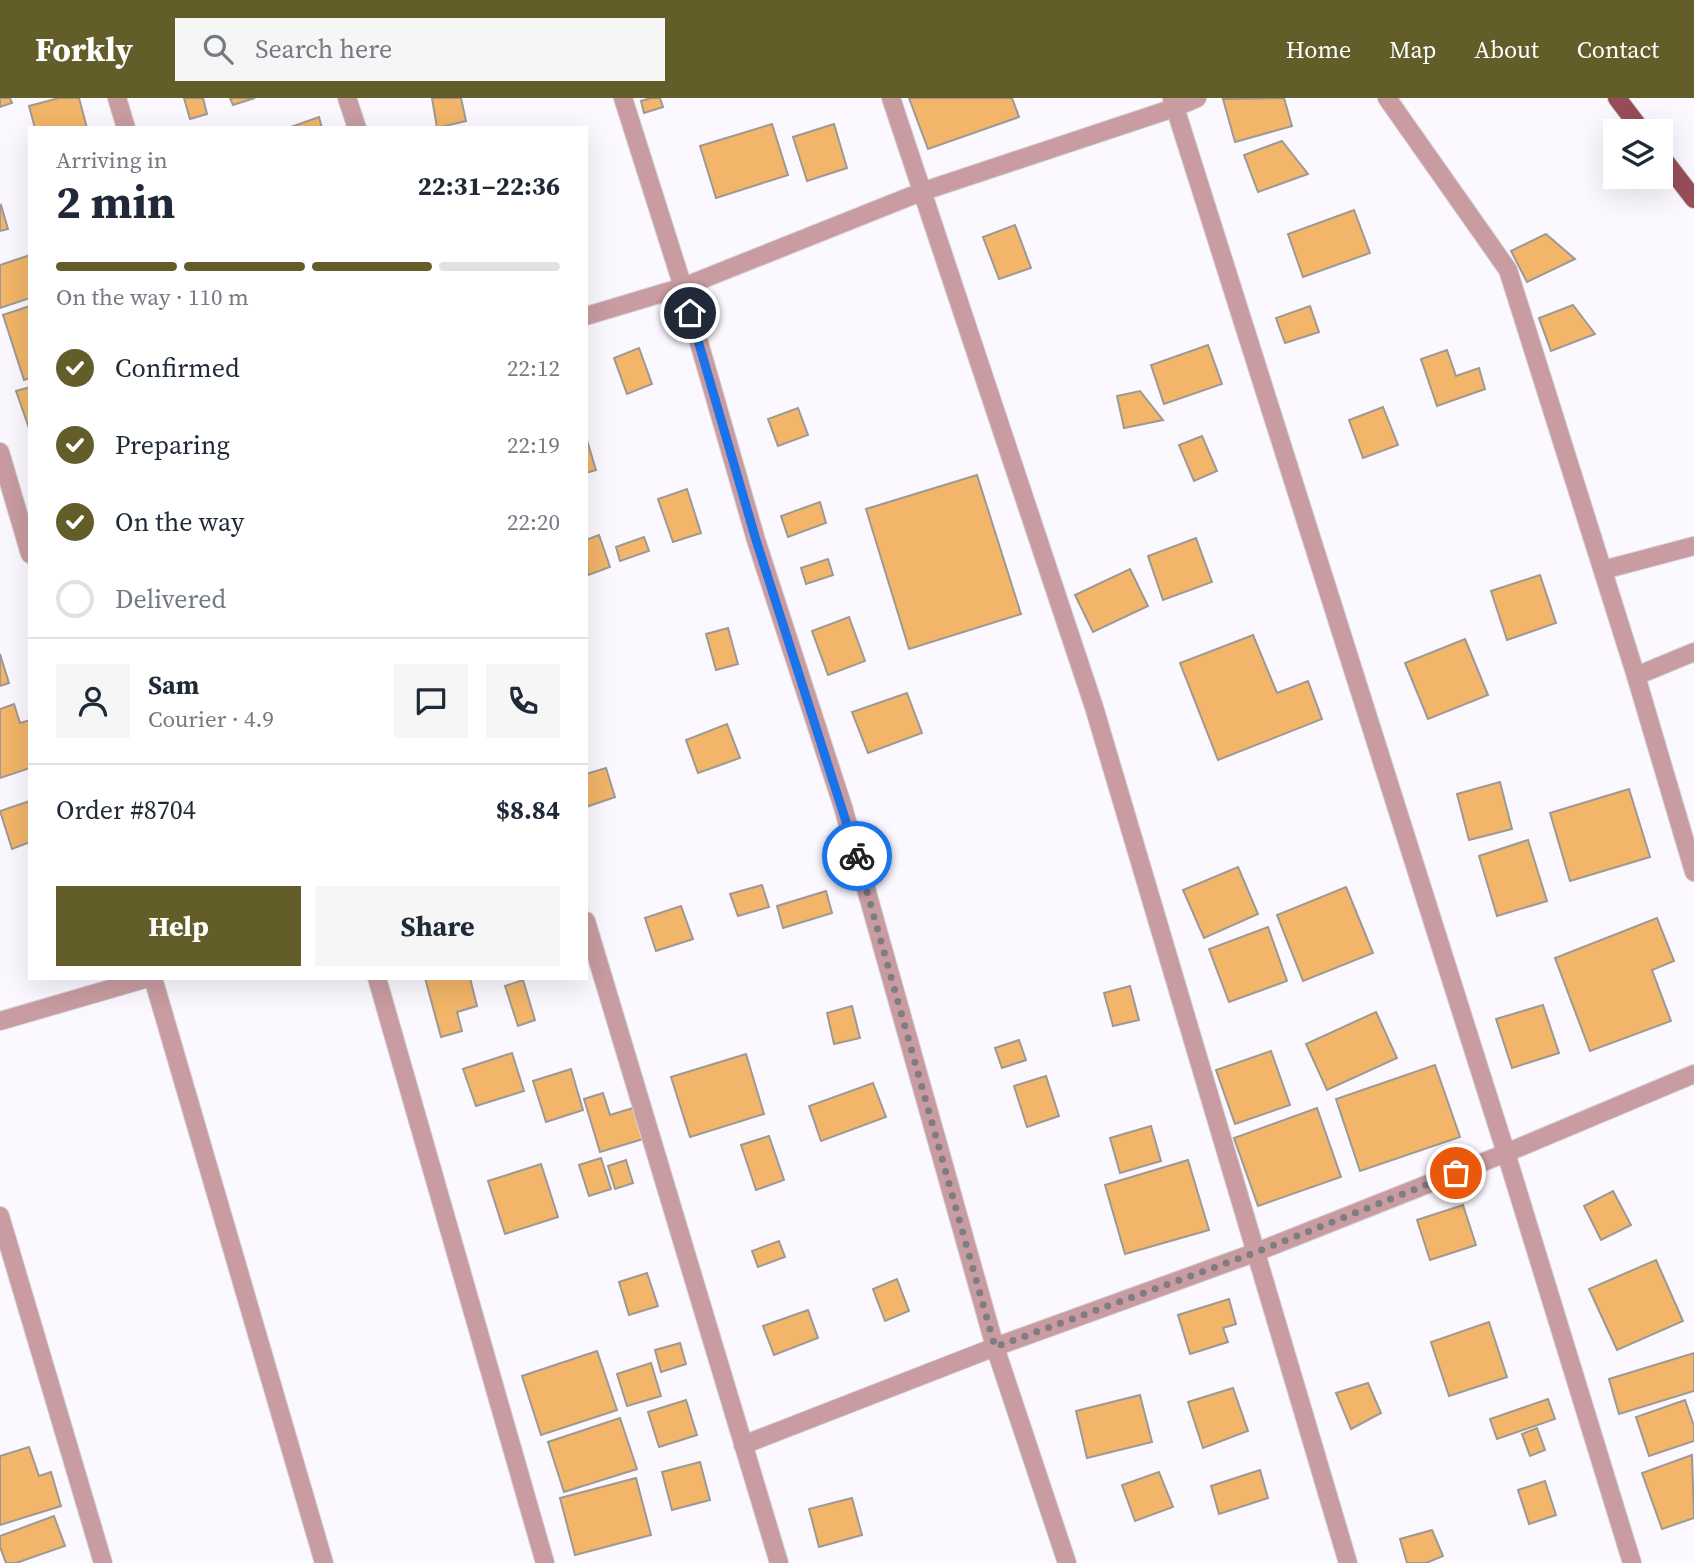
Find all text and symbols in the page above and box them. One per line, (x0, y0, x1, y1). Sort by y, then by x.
search box (175, 18, 665, 81)
text: Forkly (35, 27, 133, 72)
icon: search (199, 30, 237, 68)
text: Search here (255, 31, 392, 67)
text: Home (1286, 33, 1351, 66)
text: Map (1389, 33, 1436, 66)
text: About (1474, 33, 1539, 66)
text: Contact (1577, 33, 1659, 66)
map controls (1603, 119, 1673, 189)
button: layers (1603, 119, 1673, 189)
text: Arriving in (56, 144, 168, 176)
text: 22:31–22:36 (418, 168, 560, 204)
text: 2 min (56, 170, 175, 233)
text: On the way · 110 m (56, 281, 249, 313)
pin (660, 283, 720, 343)
icon: home (671, 294, 709, 332)
icon: check (56, 349, 94, 387)
text: Confirmed (115, 350, 240, 386)
text: 22:12 (507, 352, 560, 384)
icon: check (56, 426, 94, 464)
text: Preparing (115, 427, 230, 463)
text: 22:19 (507, 429, 560, 461)
icon: check (56, 503, 94, 541)
text: On the way (115, 504, 244, 540)
text: 22:20 (507, 506, 560, 538)
text: Delivered (115, 581, 226, 617)
button: person (56, 664, 130, 738)
button: chat (394, 664, 468, 738)
button: phone (486, 664, 560, 738)
text: Sam (148, 667, 199, 703)
text: Courier · 4.9 (148, 703, 274, 735)
text: Order #8704 (56, 792, 196, 828)
text: $8.84 (496, 792, 560, 828)
courier (822, 821, 892, 891)
icon: bike (838, 837, 876, 875)
button: Help (56, 886, 301, 966)
button: Share (315, 886, 560, 966)
pin (1426, 1143, 1486, 1203)
icon: bag (1437, 1154, 1475, 1192)

